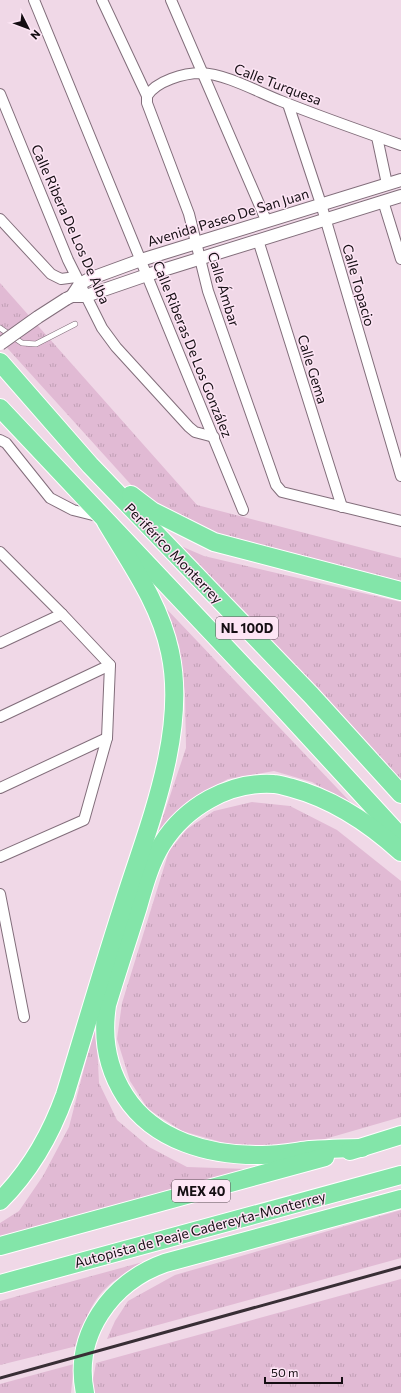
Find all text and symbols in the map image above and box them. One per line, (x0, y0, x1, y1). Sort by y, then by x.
north arrow (8, 8, 48, 48)
text: N (28, 28, 43, 42)
street label: Calle Turquesa (232, 60, 324, 108)
street label: Calle Ribera De Los De Alba (28, 141, 114, 307)
street label: Avenida Paseo De San Juan (145, 184, 311, 250)
street label: Calle Topacio (339, 242, 379, 328)
street label: Calle Ámbar (205, 250, 244, 329)
street label: Calle Riberas De Los González (150, 258, 236, 440)
street label: Calle Gema (294, 332, 332, 406)
street label: Periférico Monterrey (122, 499, 226, 607)
road number: NL 100D (216, 617, 278, 639)
road number: MEX 40 (172, 1180, 230, 1202)
street label: Autopista de Peaje Cadereyta-Monterrey (72, 1187, 328, 1271)
scale bar (265, 1359, 342, 1385)
text: 50 m (271, 1365, 299, 1379)

